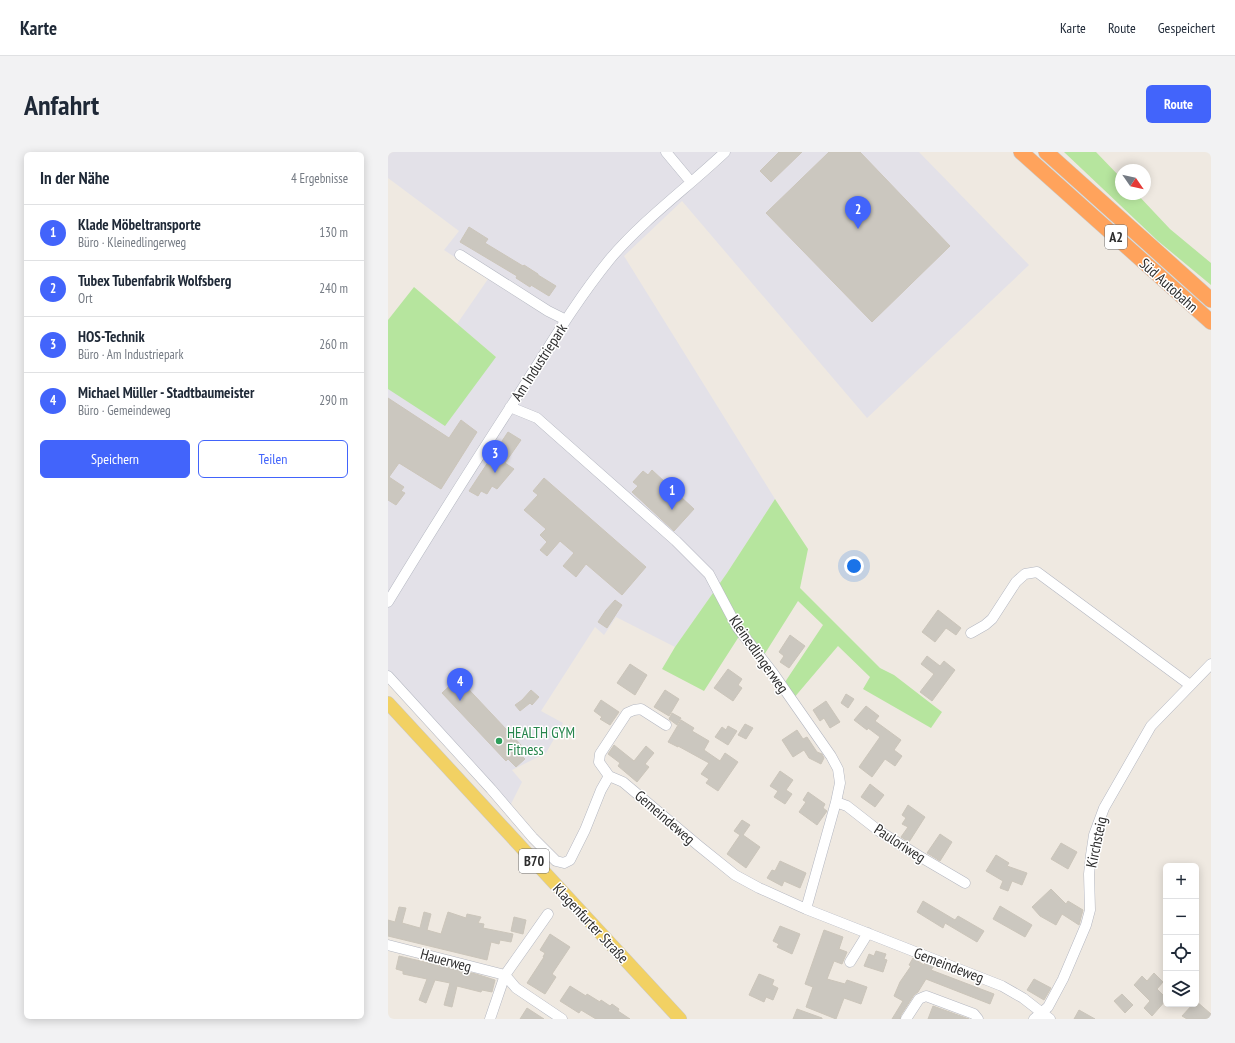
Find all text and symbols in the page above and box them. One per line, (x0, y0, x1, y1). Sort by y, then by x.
text: Karte (20, 16, 57, 40)
text: Karte (1060, 19, 1086, 37)
text: Route (1108, 19, 1136, 37)
text: Gespeichert (1158, 19, 1215, 37)
button: Route (1146, 85, 1211, 123)
text: Anfahrt (24, 86, 99, 123)
north arrow (1115, 164, 1151, 200)
text: In der Nähe (40, 167, 110, 189)
text: 4 Ergebnisse (291, 170, 348, 187)
pin: 2 (845, 196, 871, 229)
text: Klade Möbeltransporte (78, 215, 201, 234)
text: 1 (50, 224, 56, 241)
text: 130 m (319, 224, 348, 241)
road number: A2 (1105, 225, 1127, 249)
text: Büro · Kleinedlingerweg (78, 234, 186, 251)
street label: Süd Autobahn (1136, 254, 1202, 316)
text: Tubex Tubenfabrik Wolfsberg (78, 271, 231, 290)
text: 2 (50, 280, 56, 297)
text: 240 m (319, 280, 348, 297)
text: Ort (78, 290, 93, 307)
street label: Am Industriepark (507, 320, 571, 404)
text: HOS-Technik (78, 327, 145, 346)
text: 3 (50, 336, 56, 353)
text: 260 m (319, 336, 348, 353)
text: Büro · Am Industriepark (78, 346, 183, 363)
text: Michael Müller - Stadtbaumeister (78, 383, 254, 402)
text: 4 (50, 392, 56, 409)
text: 290 m (319, 392, 348, 409)
text: Büro · Gemeindeweg (78, 402, 171, 419)
button: Speichern (40, 440, 190, 478)
button: Teilen (198, 440, 348, 478)
pin: 3 (482, 440, 508, 473)
pin: 1 (659, 477, 685, 510)
your location (844, 556, 864, 576)
street label: Kleinedlingerweg (725, 611, 793, 697)
pin: 4 (447, 668, 473, 701)
place label: HEALTH GYM Fitness (507, 723, 575, 759)
marker: HEALTH GYM Fitness (494, 736, 504, 746)
street label: Gemeindeweg (631, 786, 699, 848)
street label: Kirchsteig (1081, 815, 1111, 869)
street label: Pauloriweg (871, 819, 929, 867)
road number: B70 (519, 849, 549, 873)
map controls (1163, 863, 1199, 1007)
button: + (1163, 863, 1199, 899)
street label: Klagenfurter Straße (549, 879, 633, 967)
button: − (1163, 899, 1199, 935)
button: locate (1163, 935, 1199, 971)
street label: Gemeindeweg (911, 943, 987, 987)
street label: Hauerweg (418, 944, 474, 976)
button: layers (1163, 971, 1199, 1007)

